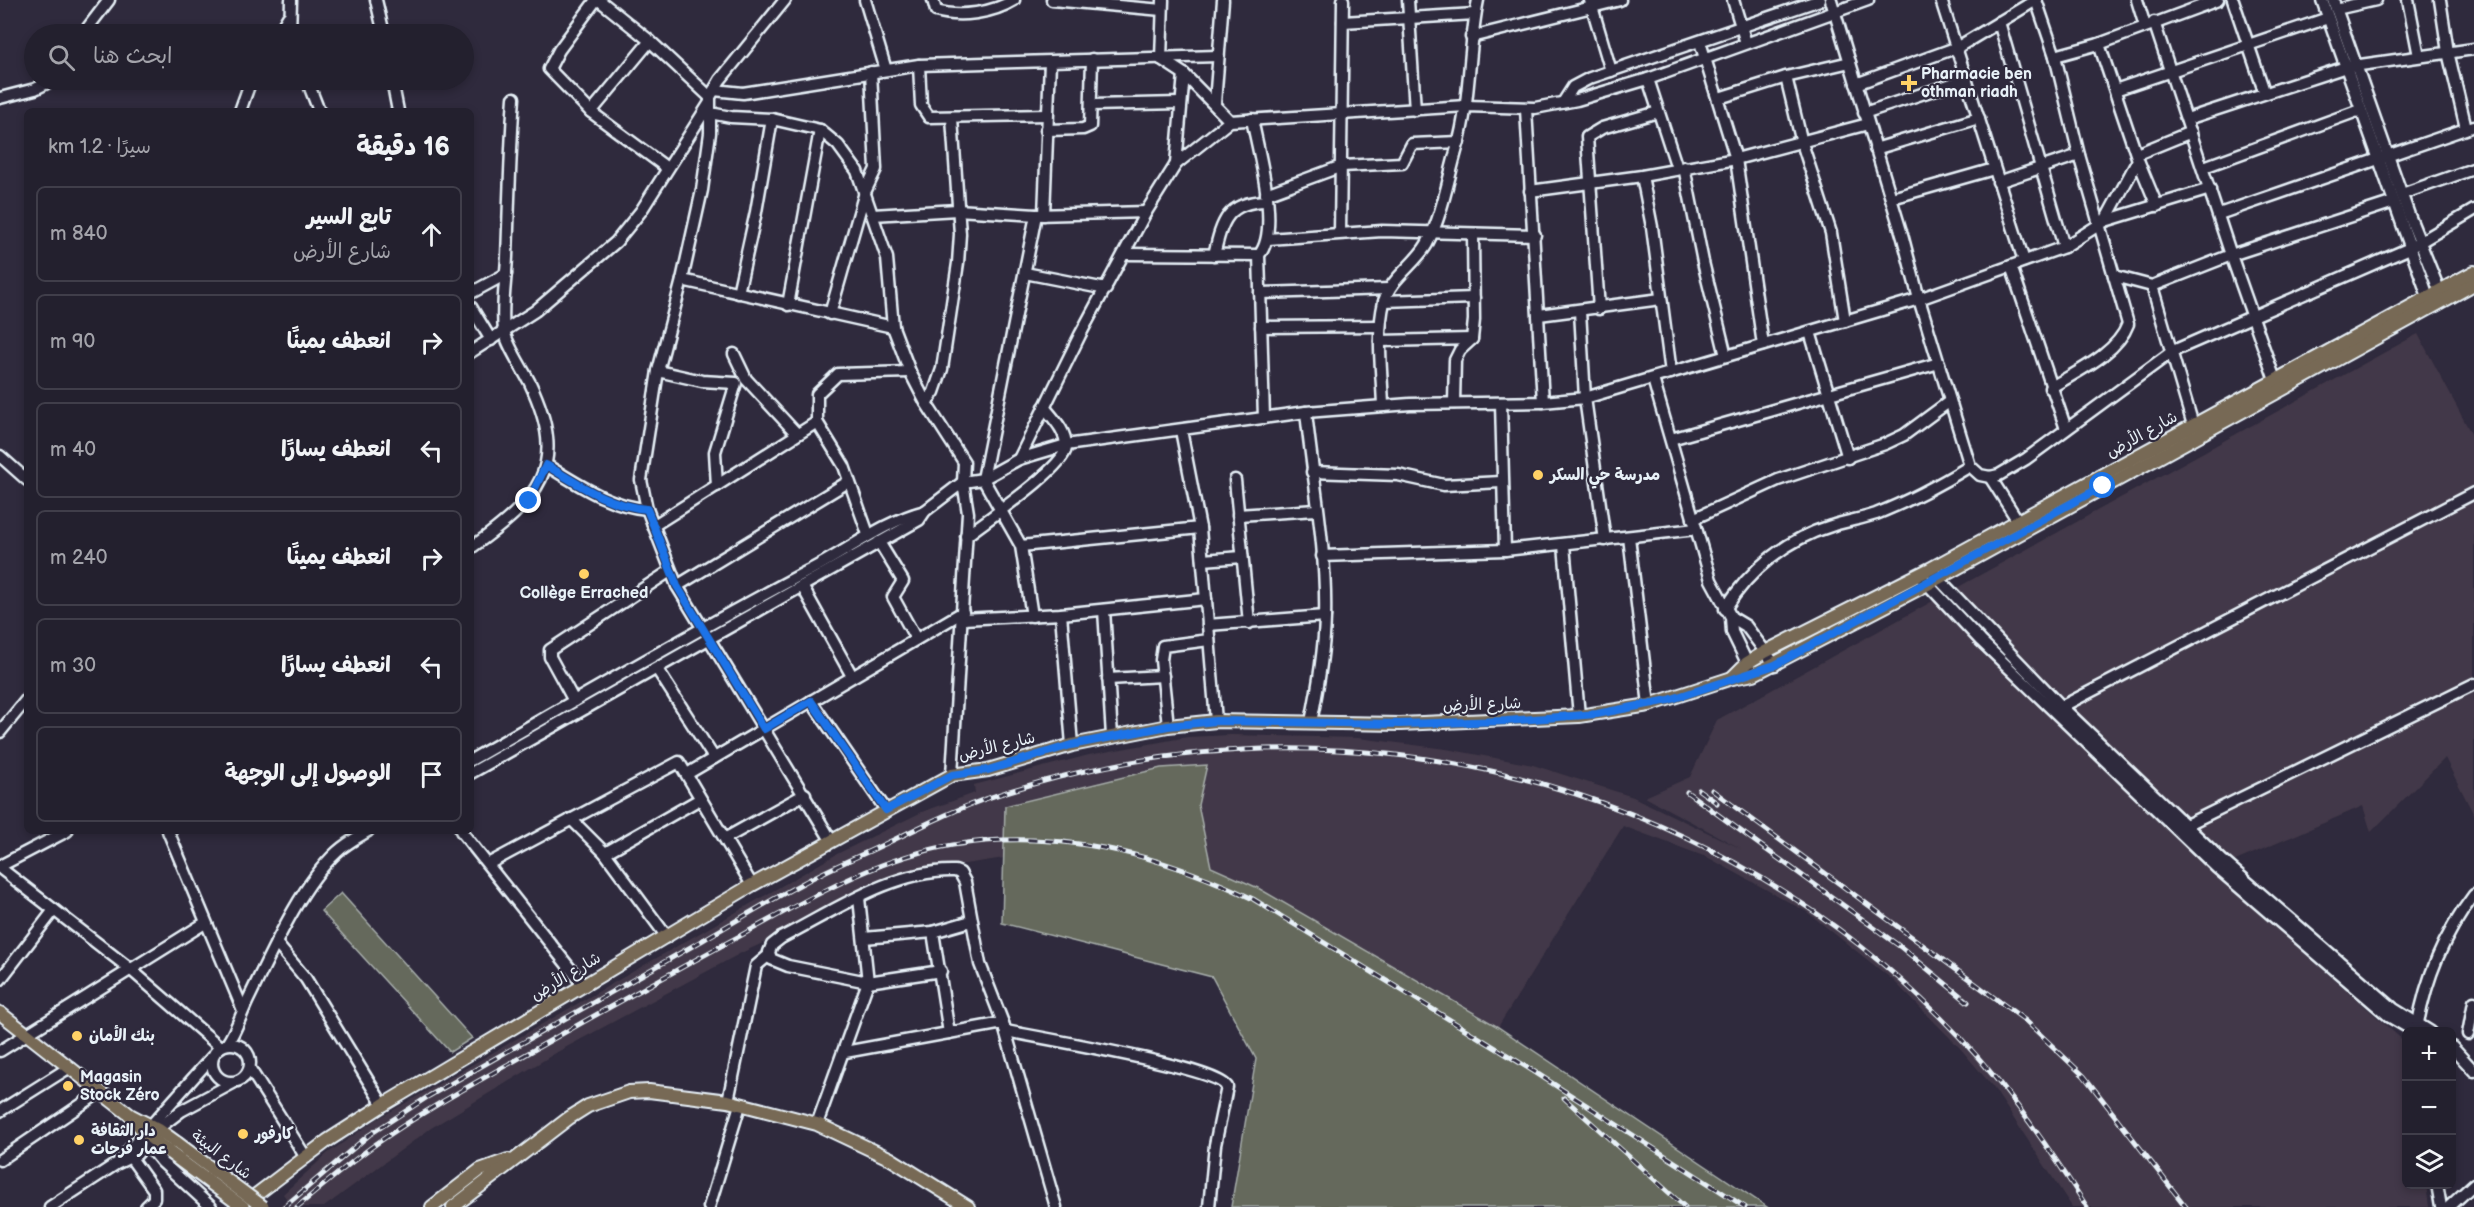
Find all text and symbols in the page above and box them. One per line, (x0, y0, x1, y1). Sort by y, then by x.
search box (24, 24, 474, 90)
icon: search (45, 41, 78, 74)
text: ابحث هنا (93, 43, 173, 70)
place label: Pharmacie ben othman riadh (1921, 65, 2032, 102)
marker: Pharmacie ben othman riadh (1902, 76, 1916, 90)
text: 16 دقيقة (356, 132, 450, 163)
text: سيرًا · 1.2 km (48, 135, 151, 159)
text: تابع السير (307, 204, 391, 231)
icon: ahead (415, 218, 448, 251)
text: 840 m (50, 222, 108, 246)
text: شارع الأرض (293, 240, 391, 264)
icon: right (415, 326, 448, 359)
text: انعطف يمينًا (287, 328, 391, 355)
text: 90 m (50, 330, 95, 354)
street label: شارع الأرض (2102, 406, 2181, 463)
icon: left (415, 434, 448, 467)
text: انعطف يسارًا (281, 436, 391, 463)
text: 40 m (50, 438, 96, 462)
place label: مدرسة حي السكر (1548, 466, 1660, 489)
marker: مدرسة حي السكر (1531, 468, 1545, 482)
route start (2089, 472, 2115, 498)
route end (515, 487, 541, 513)
icon: right (415, 542, 448, 575)
text: انعطف يمينًا (287, 544, 391, 571)
text: 240 m (50, 546, 107, 570)
marker: Collège Errached (577, 567, 591, 581)
place label: Collège Errached (520, 584, 648, 603)
icon: left (415, 650, 448, 683)
text: انعطف يسارًا (281, 652, 391, 679)
text: 30 m (50, 654, 96, 678)
street label: شارع الأرض (1442, 692, 1522, 717)
street label: شارع الأرض (956, 726, 1038, 767)
icon: arrive (415, 758, 448, 791)
text: الوصول إلى الوجهة (224, 760, 391, 787)
street label: شارع الأرض (526, 947, 605, 1006)
place label: بنك الأمان (89, 1024, 155, 1046)
map controls (2402, 1027, 2456, 1189)
button: + (2402, 1027, 2456, 1081)
marker: بنك الأمان (70, 1029, 84, 1043)
place label: Magasin Stock Zéro (80, 1068, 160, 1105)
marker: Magasin Stock Zéro (61, 1079, 75, 1093)
button: − (2402, 1081, 2456, 1135)
place label: دار الثقافة عمار فرحات (91, 1122, 168, 1159)
place label: كارفور (253, 1125, 294, 1145)
street label: شارع البيئة (187, 1126, 255, 1185)
marker: كارفور (236, 1127, 250, 1141)
marker: دار الثقافة عمار فرحات (72, 1133, 86, 1147)
button: layers (2402, 1135, 2456, 1189)

